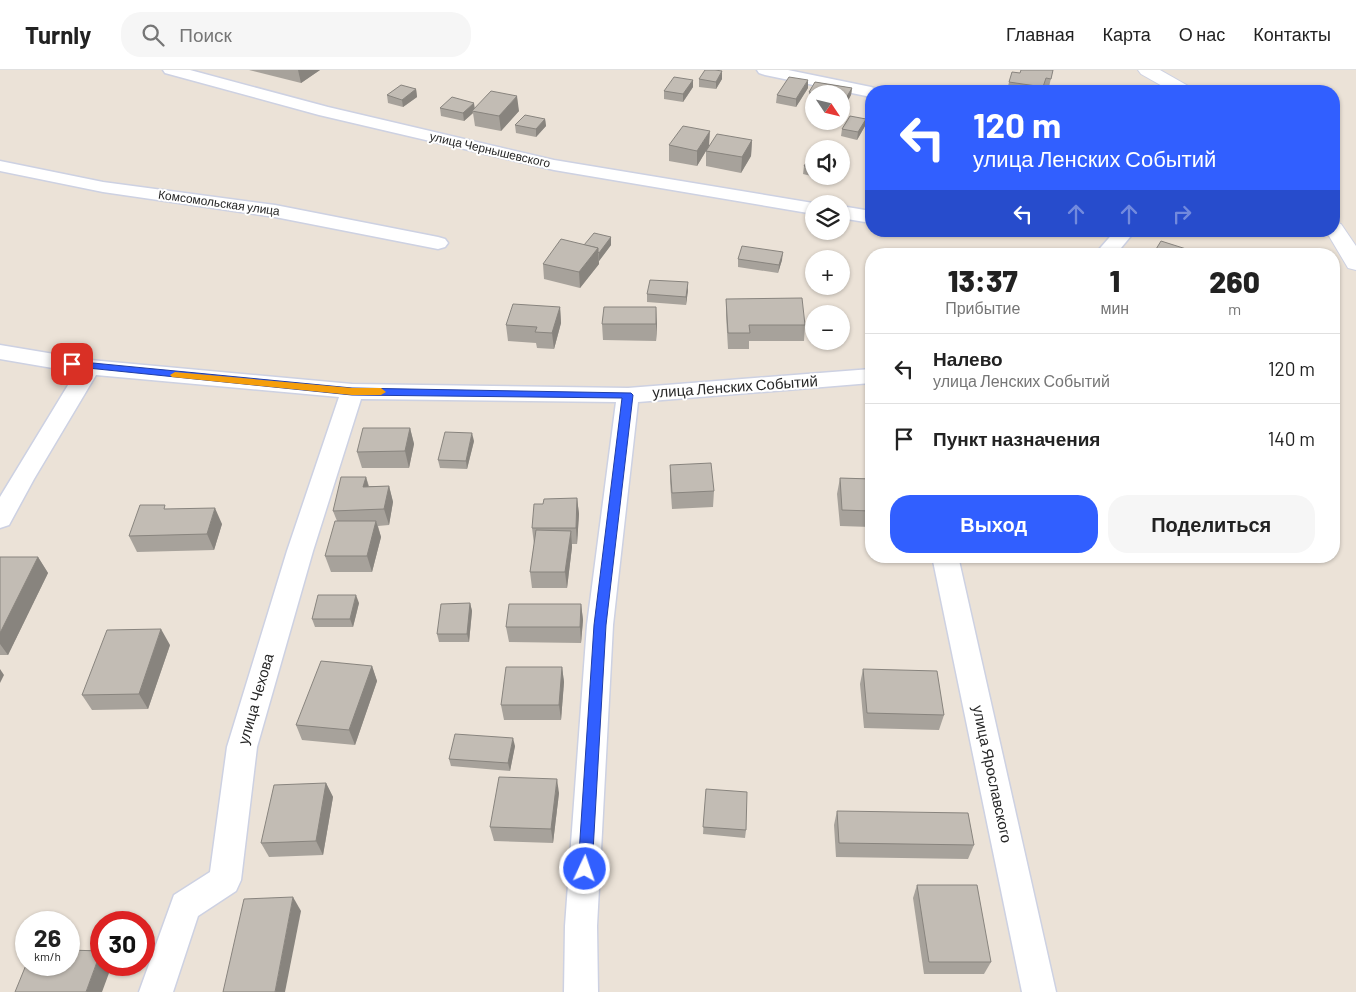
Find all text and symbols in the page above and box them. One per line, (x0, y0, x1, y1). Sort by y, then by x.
search box (121, 12, 471, 57)
text: Turnly (25, 20, 91, 49)
icon: search (139, 21, 167, 49)
text: Поиск (179, 23, 232, 46)
text: Главная (1006, 23, 1075, 45)
text: Карта (1103, 23, 1151, 45)
text: О нас (1179, 23, 1225, 45)
text: Контакты (1253, 23, 1331, 45)
north arrow (805, 85, 850, 130)
map controls (805, 85, 850, 350)
text: 120 m (973, 103, 1061, 145)
icon: left (890, 105, 955, 170)
street label: улица Чернышевского (428, 128, 552, 171)
button: sound (805, 140, 850, 185)
text: улица Ленских Событий (973, 145, 1216, 171)
street label: Комсомольская улица (157, 187, 281, 219)
button: layers (805, 195, 850, 240)
icon: left (1009, 200, 1037, 228)
icon: ahead (1062, 200, 1090, 228)
icon: ahead (1115, 200, 1143, 228)
icon: right (1168, 200, 1196, 228)
button: + (805, 250, 850, 295)
text: 13:37 (948, 262, 1018, 298)
text: 1 (1109, 262, 1120, 298)
text: 260 (1209, 263, 1260, 299)
text: Прибытие (945, 298, 1020, 317)
text: мин (1100, 298, 1129, 317)
text: m (1228, 299, 1241, 318)
button: − (805, 305, 850, 350)
pin (51, 343, 93, 385)
text: Налево (933, 347, 1003, 370)
icon: arrive (58, 350, 86, 378)
icon: left (890, 355, 918, 383)
text: 120 m (1268, 357, 1315, 380)
street label: улица Ленских Событий (652, 371, 818, 401)
text: улица Ленских Событий (933, 371, 1110, 390)
icon: arrive (890, 425, 918, 453)
text: Пункт назначения (933, 427, 1100, 450)
text: 140 m (1268, 427, 1315, 450)
button: Выход (890, 495, 1098, 553)
button: Поделиться (1108, 495, 1315, 553)
street label: улица Чехова (233, 650, 277, 746)
street label: улица Ярославского (970, 703, 1016, 844)
position arrow (558, 842, 610, 894)
speed limit sign: 30 (90, 911, 155, 976)
text: 26 (34, 922, 61, 952)
text: km/h (34, 949, 61, 963)

